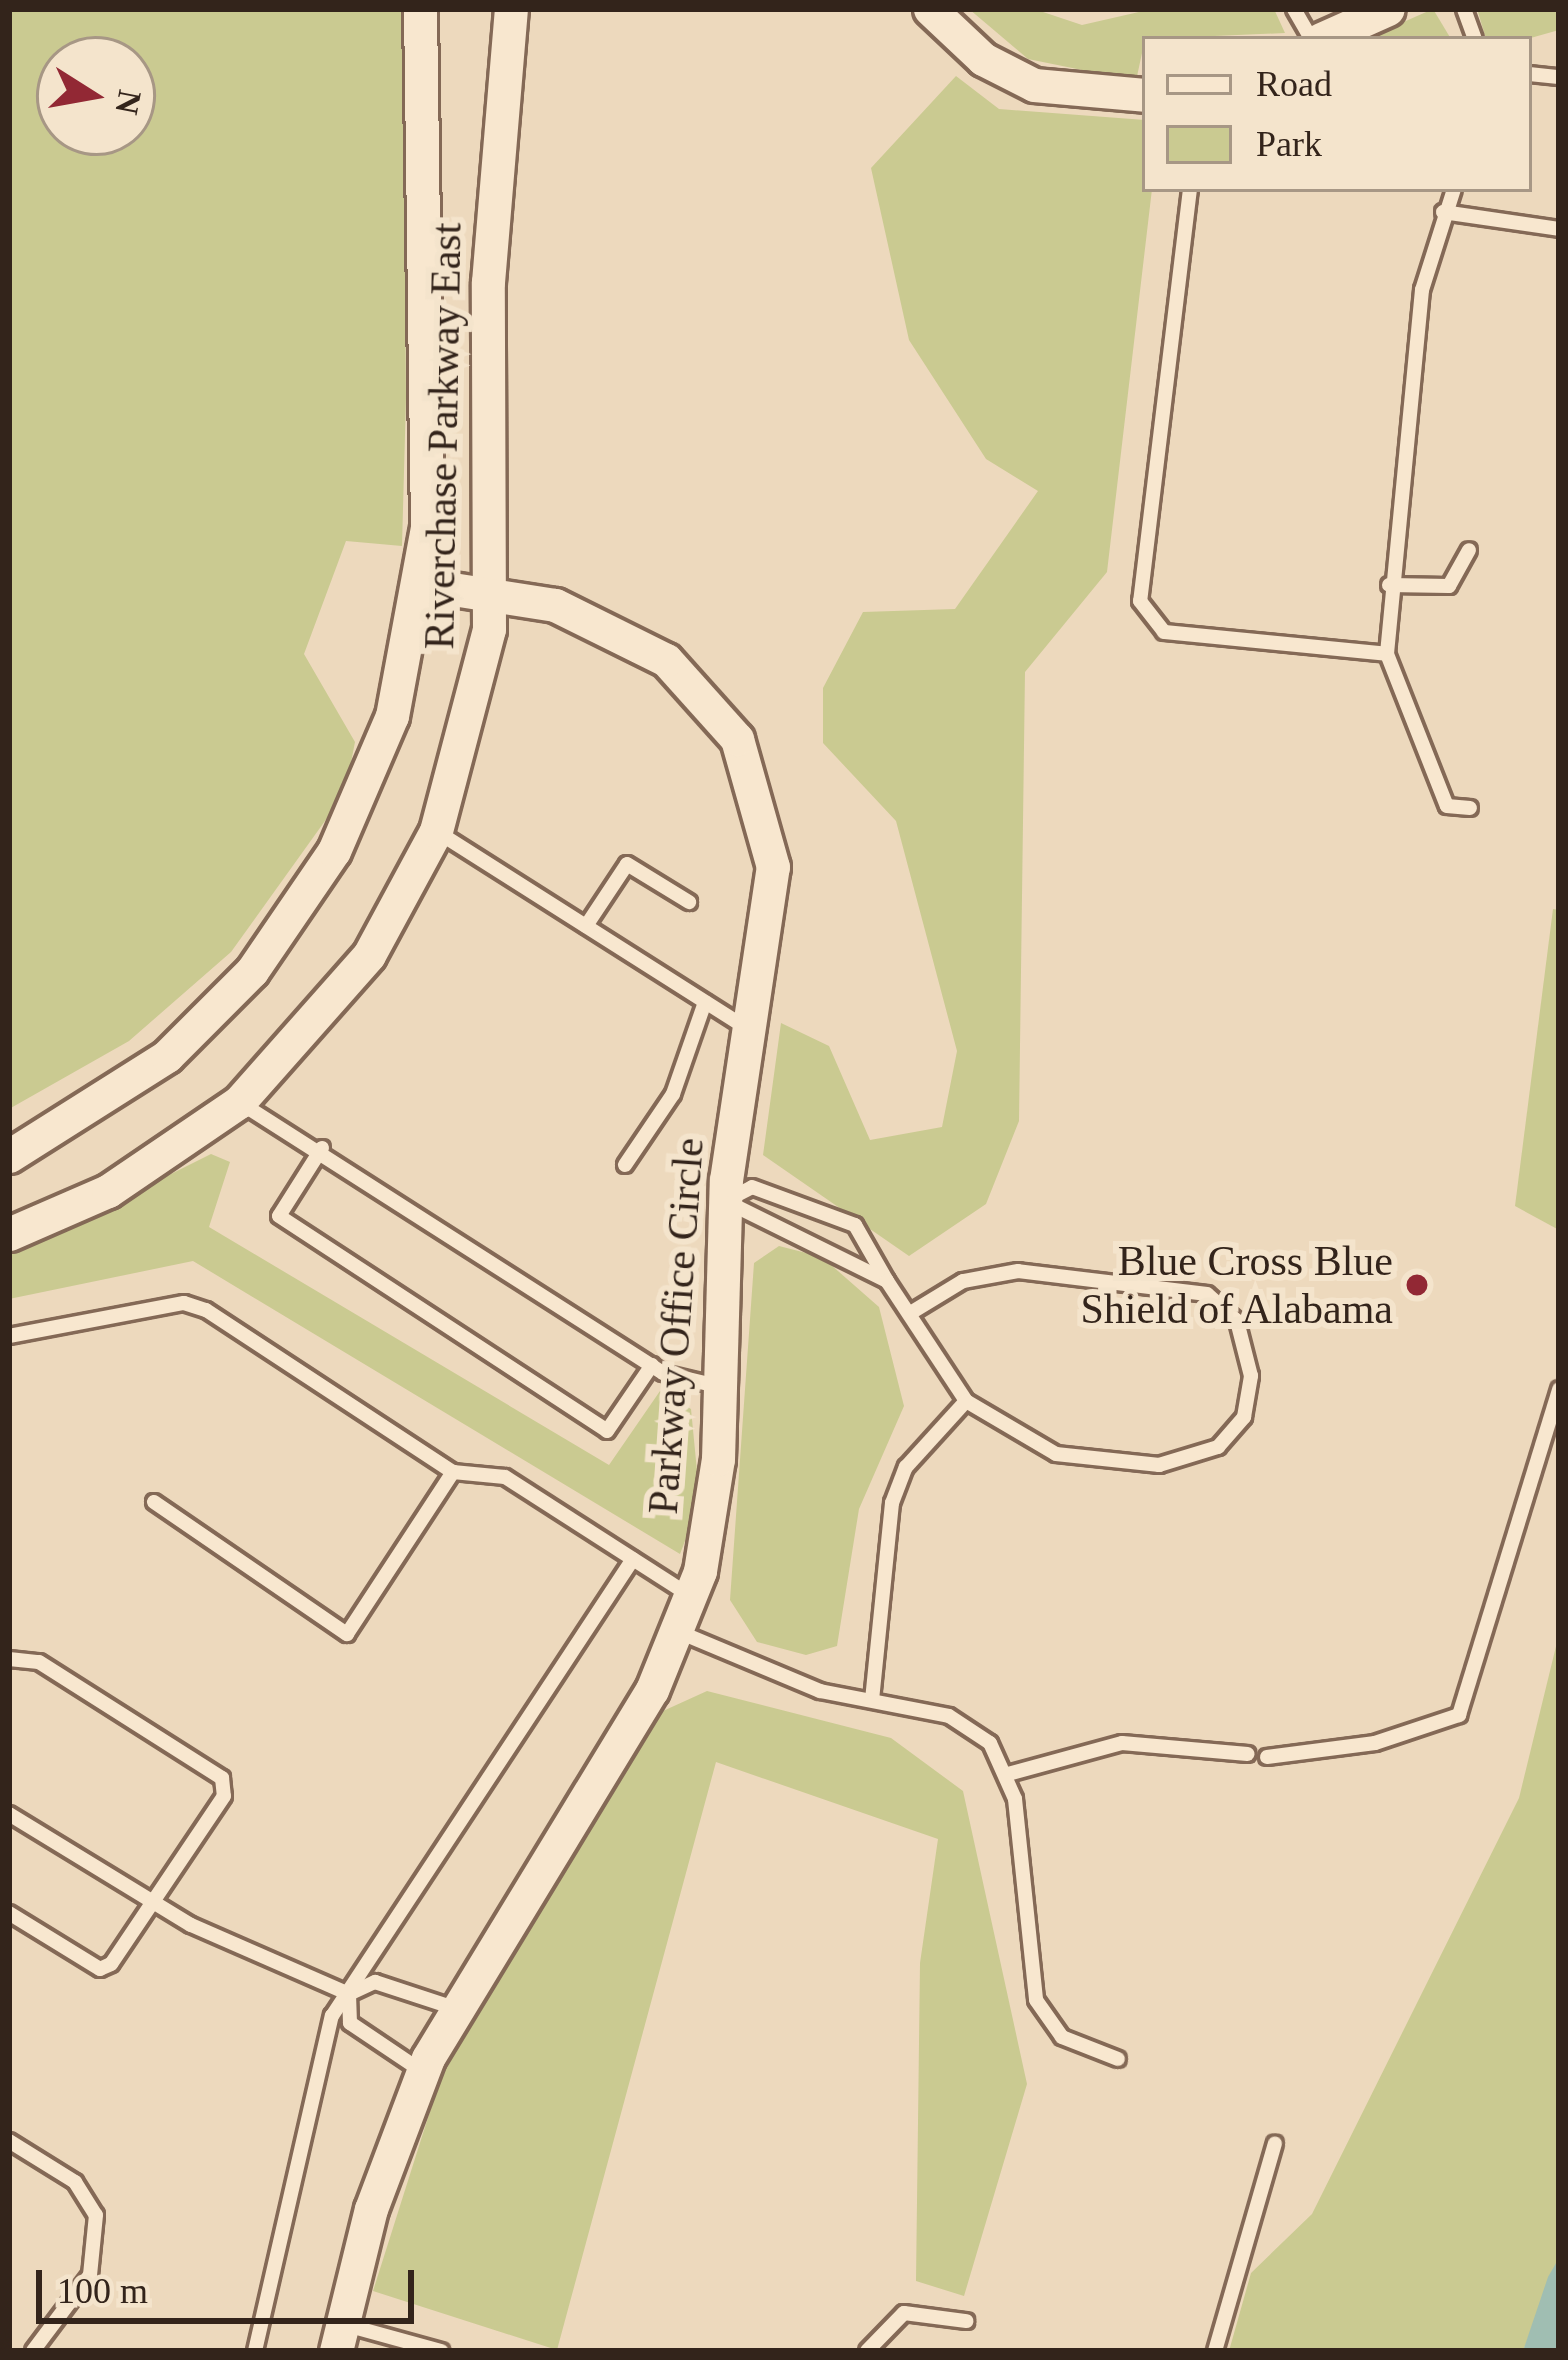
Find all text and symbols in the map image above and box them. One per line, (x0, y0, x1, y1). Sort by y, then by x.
north arrow (36, 36, 156, 156)
legend (1142, 36, 1532, 192)
text: Road (1256, 64, 1332, 104)
text: N (108, 87, 148, 117)
text: Park (1256, 124, 1322, 164)
street label: Riverchase Parkway East (414, 222, 472, 650)
street label: Parkway Office Circle (638, 1136, 714, 1516)
place label: Blue Cross Blue Shield of Alabama (1078, 1236, 1393, 1334)
marker: Blue Cross Blue Shield of Alabama (1404, 1272, 1430, 1298)
scale bar (42, 2246, 420, 2320)
text: 100 m (57, 2271, 148, 2311)

